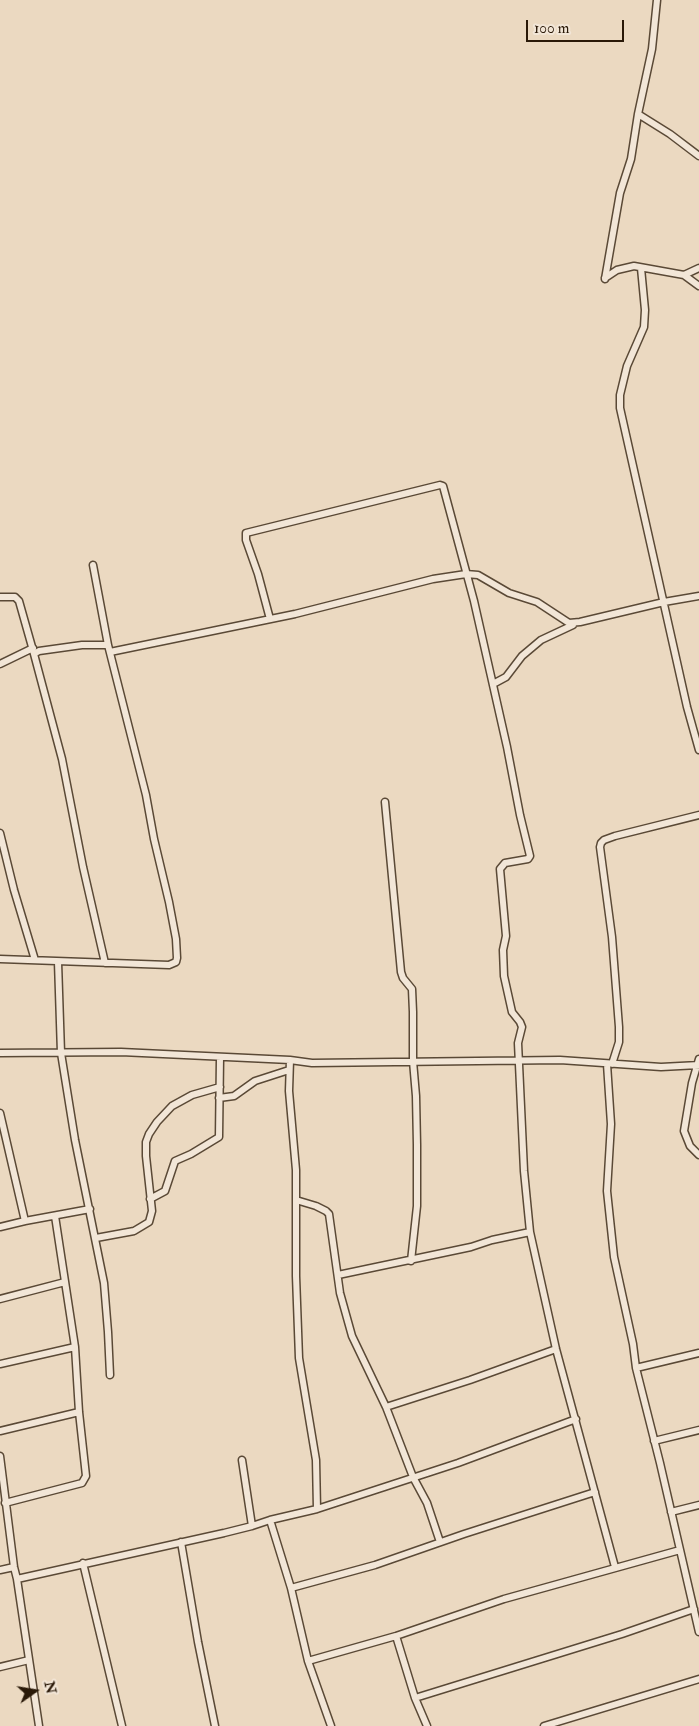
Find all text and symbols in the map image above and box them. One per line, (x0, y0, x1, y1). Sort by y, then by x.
scale bar (529, 10, 626, 42)
text: 100 m (534, 19, 569, 38)
north arrow (10, 1666, 60, 1716)
text: N (40, 1679, 60, 1696)

